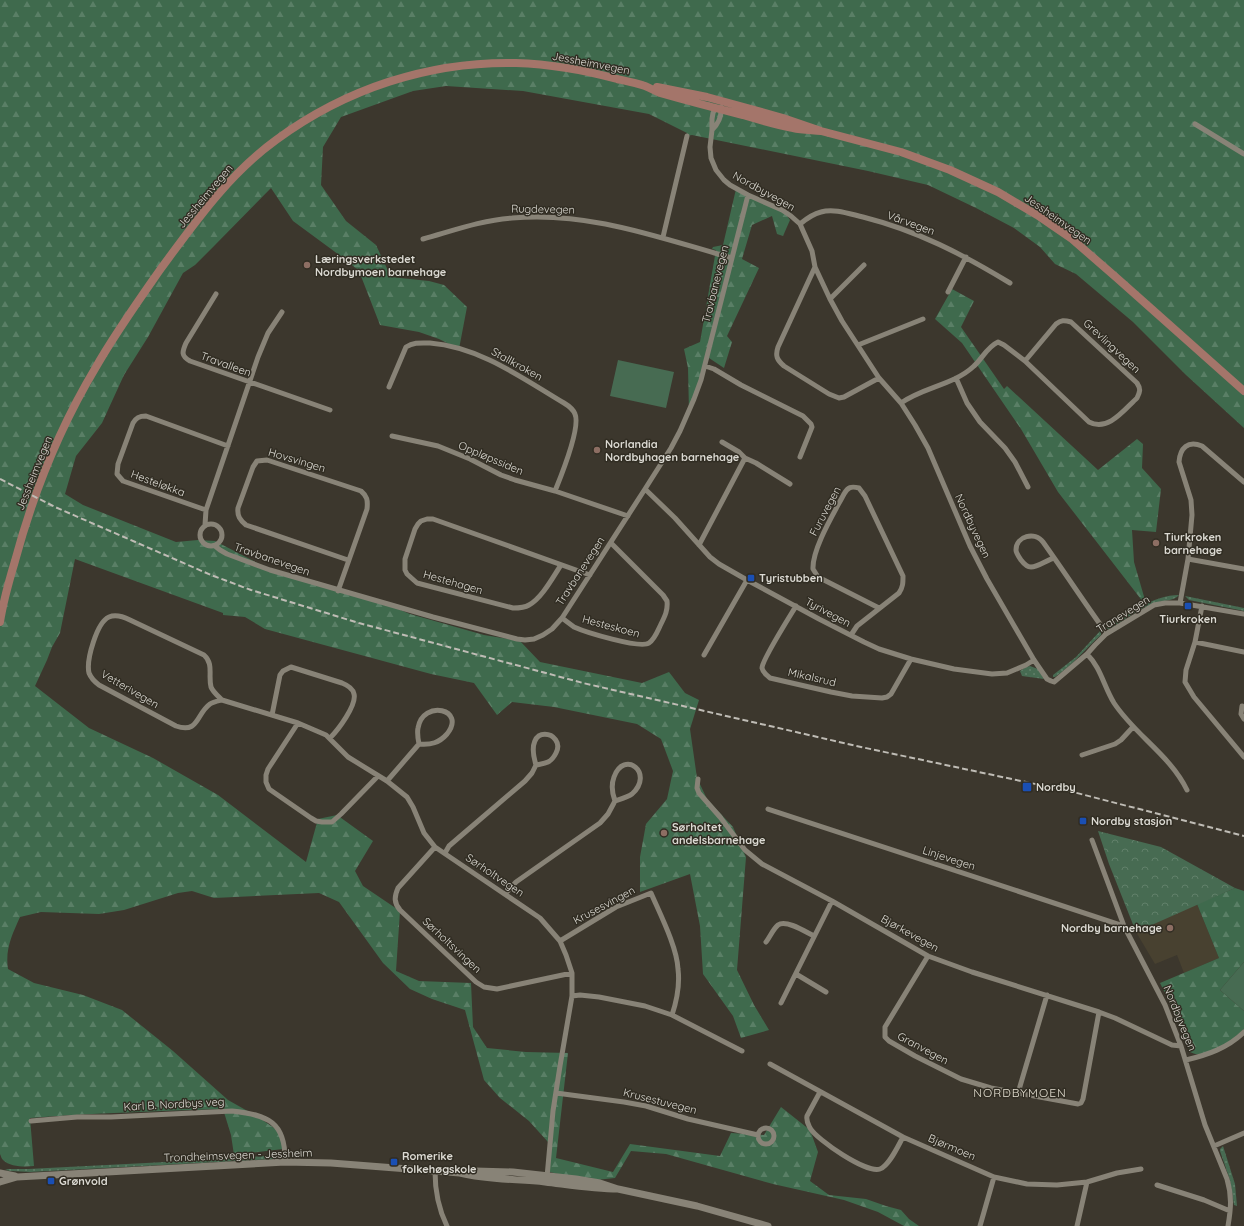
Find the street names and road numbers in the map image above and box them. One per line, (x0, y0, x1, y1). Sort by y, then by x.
street label: Jessheimvegen (551, 49, 631, 77)
street label: Jessheimvegen (174, 161, 236, 231)
street label: Nordbyvegen (730, 168, 798, 214)
street label: Jessheimvegen (1022, 191, 1094, 247)
street label: Rugdevegen (511, 201, 575, 217)
street label: Vårvegen (885, 208, 937, 238)
street label: Travbanevegen (699, 244, 731, 324)
street label: Grevlingvegen (1081, 316, 1143, 376)
street label: Stallkroken (489, 344, 545, 384)
street label: Travalleen (199, 348, 253, 380)
street label: Jessheimvegen (13, 434, 55, 512)
street label: Oppløpssiden (456, 438, 526, 478)
street label: Hovsvingen (267, 445, 327, 475)
street label: Hesteløkka (129, 467, 187, 499)
street label: Furuvegen (806, 484, 844, 538)
street label: Nordbyvegen (952, 492, 994, 560)
street label: Travbanevegen (552, 534, 608, 608)
street label: Travbanevegen (232, 539, 312, 579)
street label: Hestehagen (422, 567, 484, 597)
street label: Tranevegen (1094, 592, 1152, 636)
street label: Tyrivegen (803, 594, 853, 630)
street label: Hesteskoen (581, 612, 641, 640)
street label: Mikalsrud (787, 665, 837, 689)
street label: Vetterivegen (99, 667, 161, 711)
street label: Linjevegen (921, 843, 977, 873)
street label: Sørholtvegen (463, 850, 527, 900)
street label: Krusesvingen (571, 883, 637, 927)
street label: Bjørkevegen (879, 911, 941, 955)
street label: Sørholtsvingen (420, 914, 484, 976)
street label: Nordbyvegen (1161, 983, 1199, 1053)
street label: Granvegen (895, 1029, 951, 1067)
street label: Krusestuvegen (622, 1085, 698, 1117)
street label: Karl B. Nordbys veg (123, 1094, 225, 1114)
street label: Bjørmoen (926, 1131, 978, 1163)
street label: Trondheimsvegen - Jessheim (163, 1145, 313, 1165)

